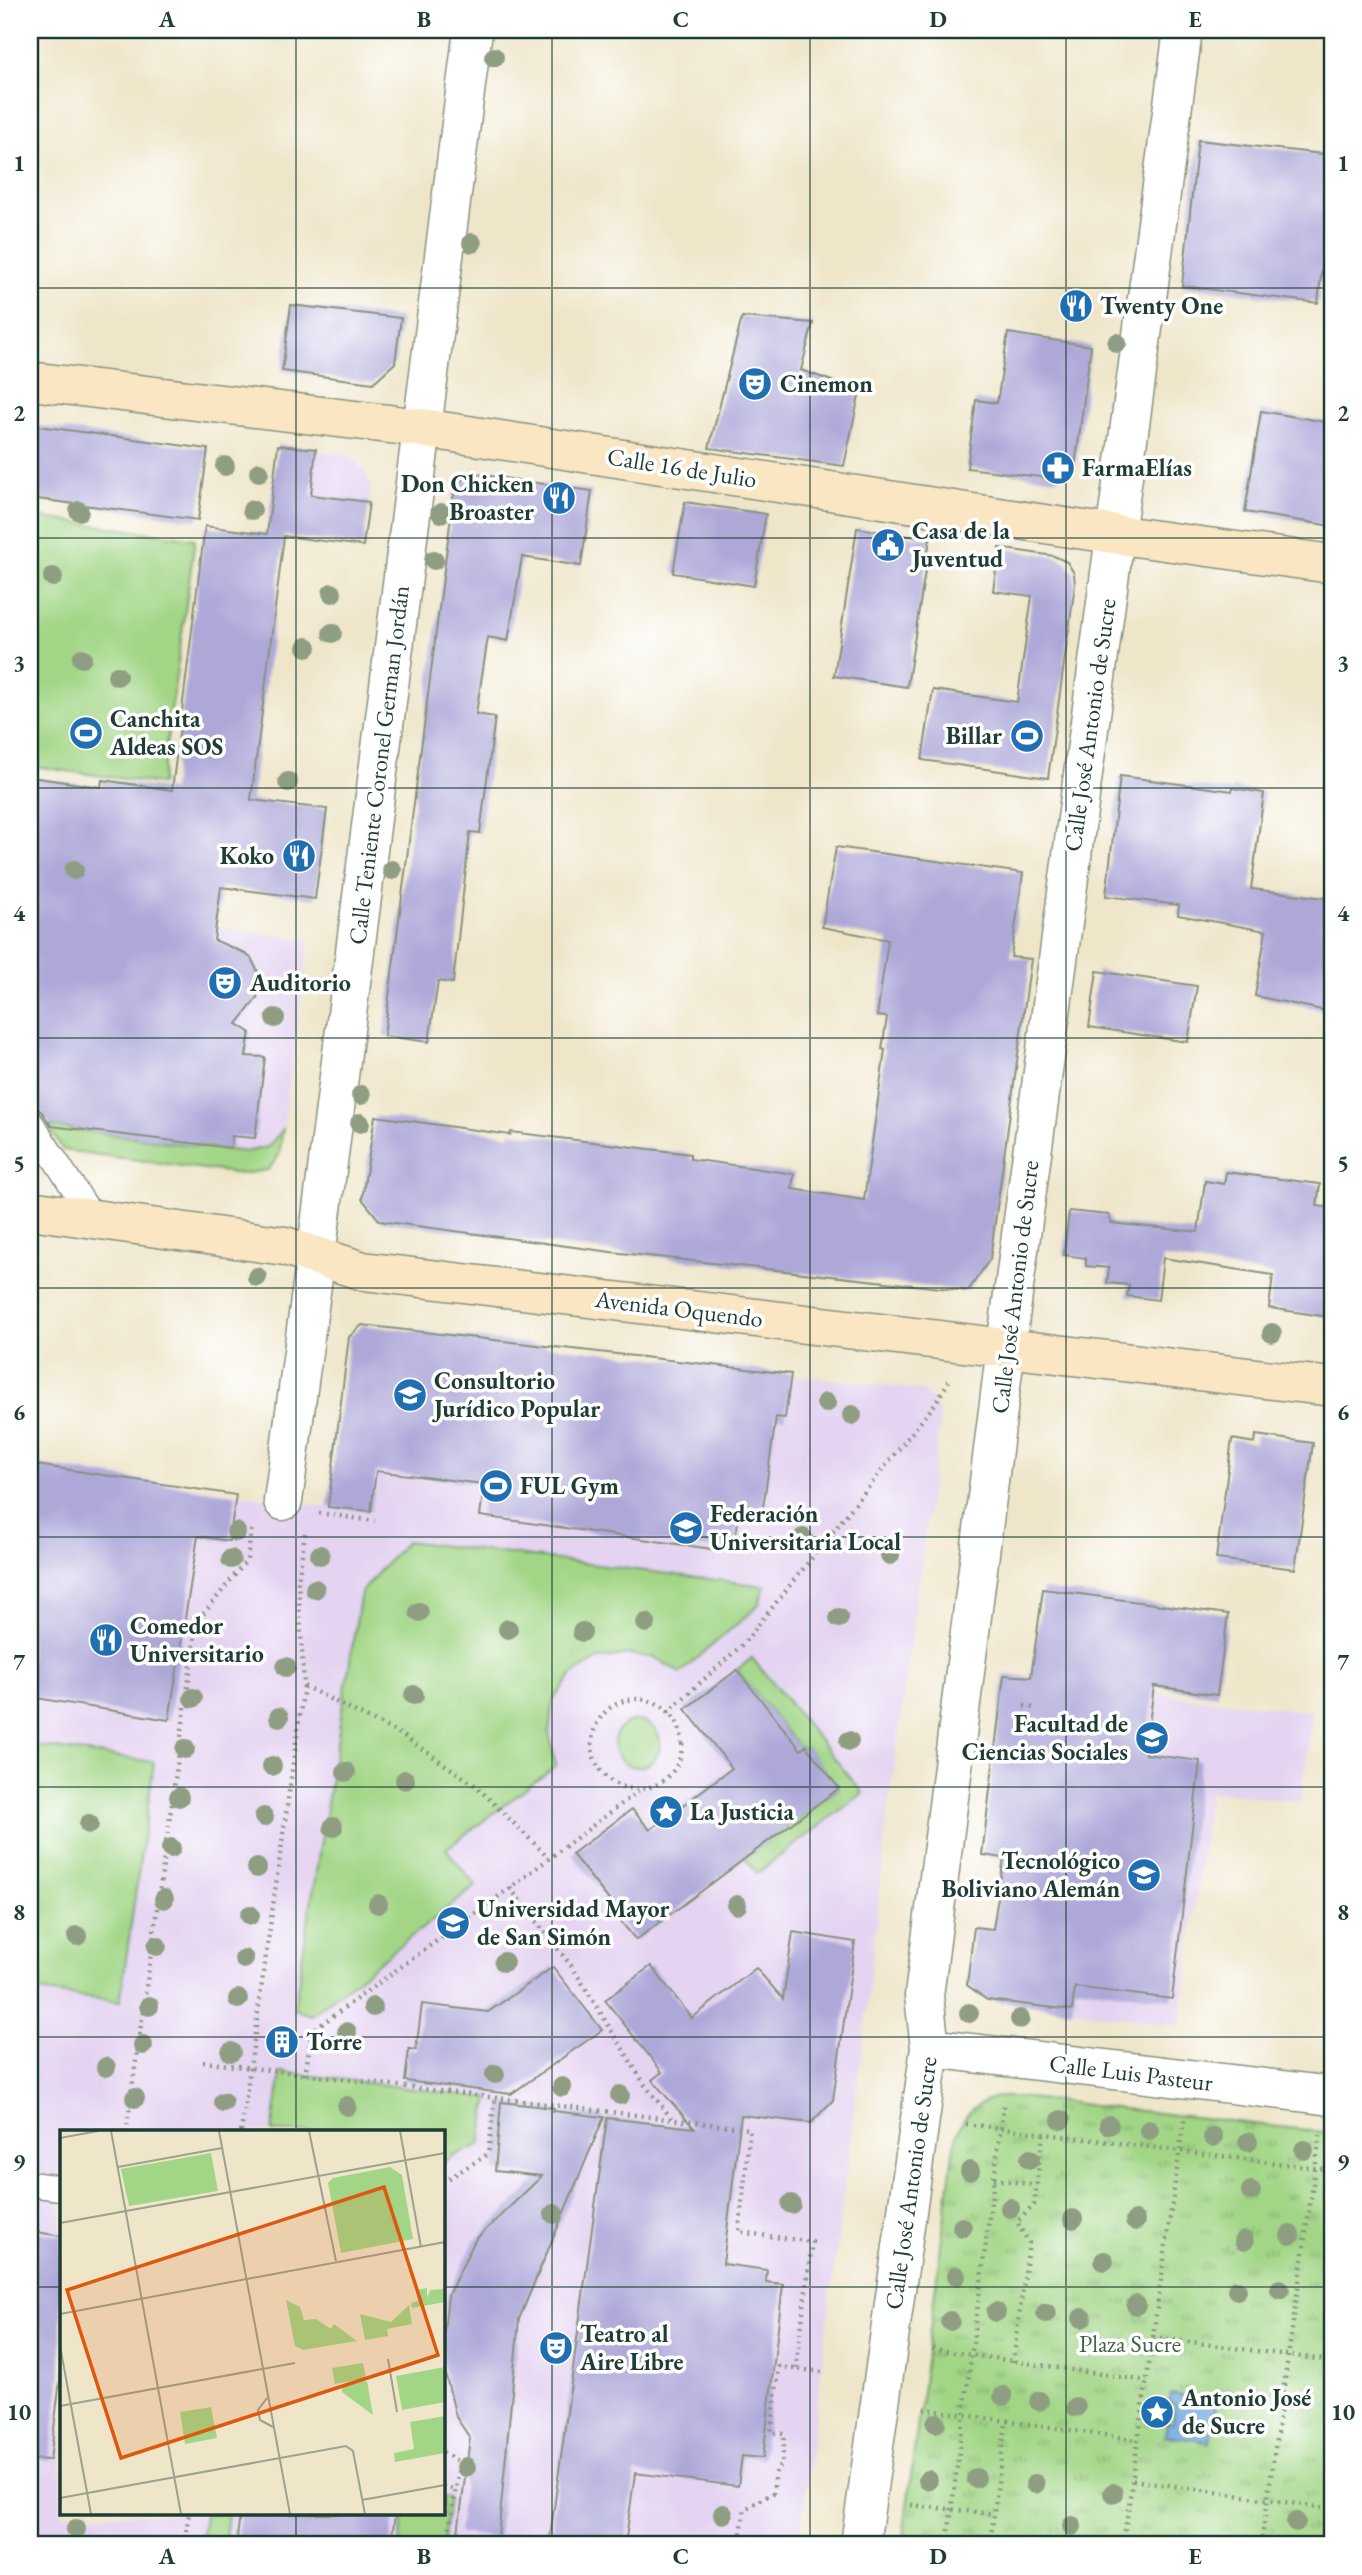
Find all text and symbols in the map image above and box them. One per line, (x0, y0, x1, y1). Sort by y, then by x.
text: A (158, 4, 176, 34)
text: B (417, 4, 431, 34)
text: C (673, 4, 689, 34)
text: D (929, 4, 947, 34)
text: E (1188, 4, 1202, 34)
text: 1 (13, 148, 25, 178)
text: 1 (1337, 148, 1349, 178)
restaurant icon: Twenty One (1057, 287, 1095, 325)
place label: Twenty One (1100, 290, 1223, 322)
theatre icon: Cinemon (736, 365, 774, 403)
place label: Cinemon (780, 368, 873, 399)
text: 2 (13, 398, 25, 428)
text: 2 (1337, 398, 1349, 428)
street label: Calle 16 de Julio (605, 440, 759, 495)
pharmacy icon: FarmaElías (1039, 449, 1077, 487)
place label: FarmaElías (1082, 452, 1192, 483)
place label: Don Chicken Broaster (401, 468, 534, 527)
restaurant icon: Don Chicken Broaster (540, 479, 578, 517)
place label: Casa de la Juventud (910, 515, 1010, 574)
public building icon: Casa de la Juventud (869, 526, 907, 564)
street label: Calle Teniente Coronel German Jordán (341, 583, 416, 946)
street label: Calle José Antonio de Sucre (1056, 596, 1123, 853)
text: 3 (13, 648, 25, 678)
text: 3 (1337, 648, 1349, 678)
place label: Canchita Aldeas SOS (109, 703, 223, 762)
sports icon: Canchita Aldeas SOS (67, 714, 105, 752)
sports icon: Billar (1008, 717, 1046, 755)
place label: Billar (946, 720, 1002, 751)
restaurant icon: Koko (280, 837, 318, 875)
place label: Koko (220, 840, 274, 871)
text: 4 (13, 898, 26, 928)
text: 4 (1337, 898, 1350, 928)
theatre icon: Auditorio (206, 964, 244, 1002)
place label: Auditorio (249, 967, 351, 998)
text: 5 (13, 1148, 25, 1178)
text: 5 (1337, 1148, 1349, 1178)
street label: Calle José Antonio de Sucre (984, 1158, 1045, 1415)
street label: Avenida Oquendo (592, 1283, 765, 1334)
place label: Consultorio Jurídico Popular (432, 1365, 600, 1424)
school or university icon: Consultorio Jurídico Popular (391, 1376, 429, 1414)
text: 6 (13, 1397, 25, 1427)
text: 6 (1337, 1397, 1349, 1427)
sports icon: FUL Gym (477, 1467, 515, 1505)
place label: FUL Gym (520, 1470, 619, 1502)
place label: Federación Universitaria Local (710, 1498, 901, 1557)
school or university icon: Federación Universitaria Local (667, 1509, 705, 1547)
place label: Comedor Universitario (130, 1610, 264, 1669)
restaurant icon: Comedor Universitario (87, 1621, 125, 1659)
text: 7 (13, 1647, 26, 1677)
text: 7 (1337, 1647, 1350, 1677)
place label: Facultad de Ciencias Sociales (962, 1708, 1128, 1767)
school or university icon: Facultad de Ciencias Sociales (1133, 1719, 1171, 1757)
place icon: La Justicia (647, 1793, 685, 1831)
place label: La Justicia (690, 1796, 794, 1827)
place label: Tecnológico Boliviano Alemán (942, 1845, 1120, 1904)
school or university icon: Tecnológico Boliviano Alemán (1125, 1856, 1163, 1894)
place label: Universidad Mayor de San Simón (477, 1893, 669, 1952)
text: 8 (13, 1897, 25, 1927)
text: 8 (1337, 1897, 1349, 1927)
school or university icon: Universidad Mayor de San Simón (434, 1904, 472, 1942)
building icon: Torre (263, 2023, 301, 2061)
place label: Torre (306, 2026, 362, 2057)
street label: Calle Luis Pasteur (1048, 2047, 1215, 2098)
street label: Calle José Antonio de Sucre (877, 2054, 944, 2311)
inset map (60, 2130, 444, 2516)
text: 9 (13, 2147, 25, 2177)
text: 9 (1337, 2147, 1349, 2177)
place label: Teatro al Aire Libre (579, 2318, 684, 2377)
park label: Plaza Sucre (1079, 2328, 1181, 2359)
theatre icon: Teatro al Aire Libre (537, 2329, 575, 2367)
place label: Antonio José de Sucre (1181, 2382, 1311, 2441)
place icon: Antonio José de Sucre (1138, 2393, 1176, 2431)
text: 10 (7, 2397, 31, 2427)
text: 10 (1331, 2397, 1355, 2427)
text: A (158, 2541, 176, 2571)
text: B (417, 2541, 431, 2571)
text: C (673, 2541, 689, 2571)
text: D (929, 2541, 947, 2571)
text: E (1188, 2541, 1202, 2571)

